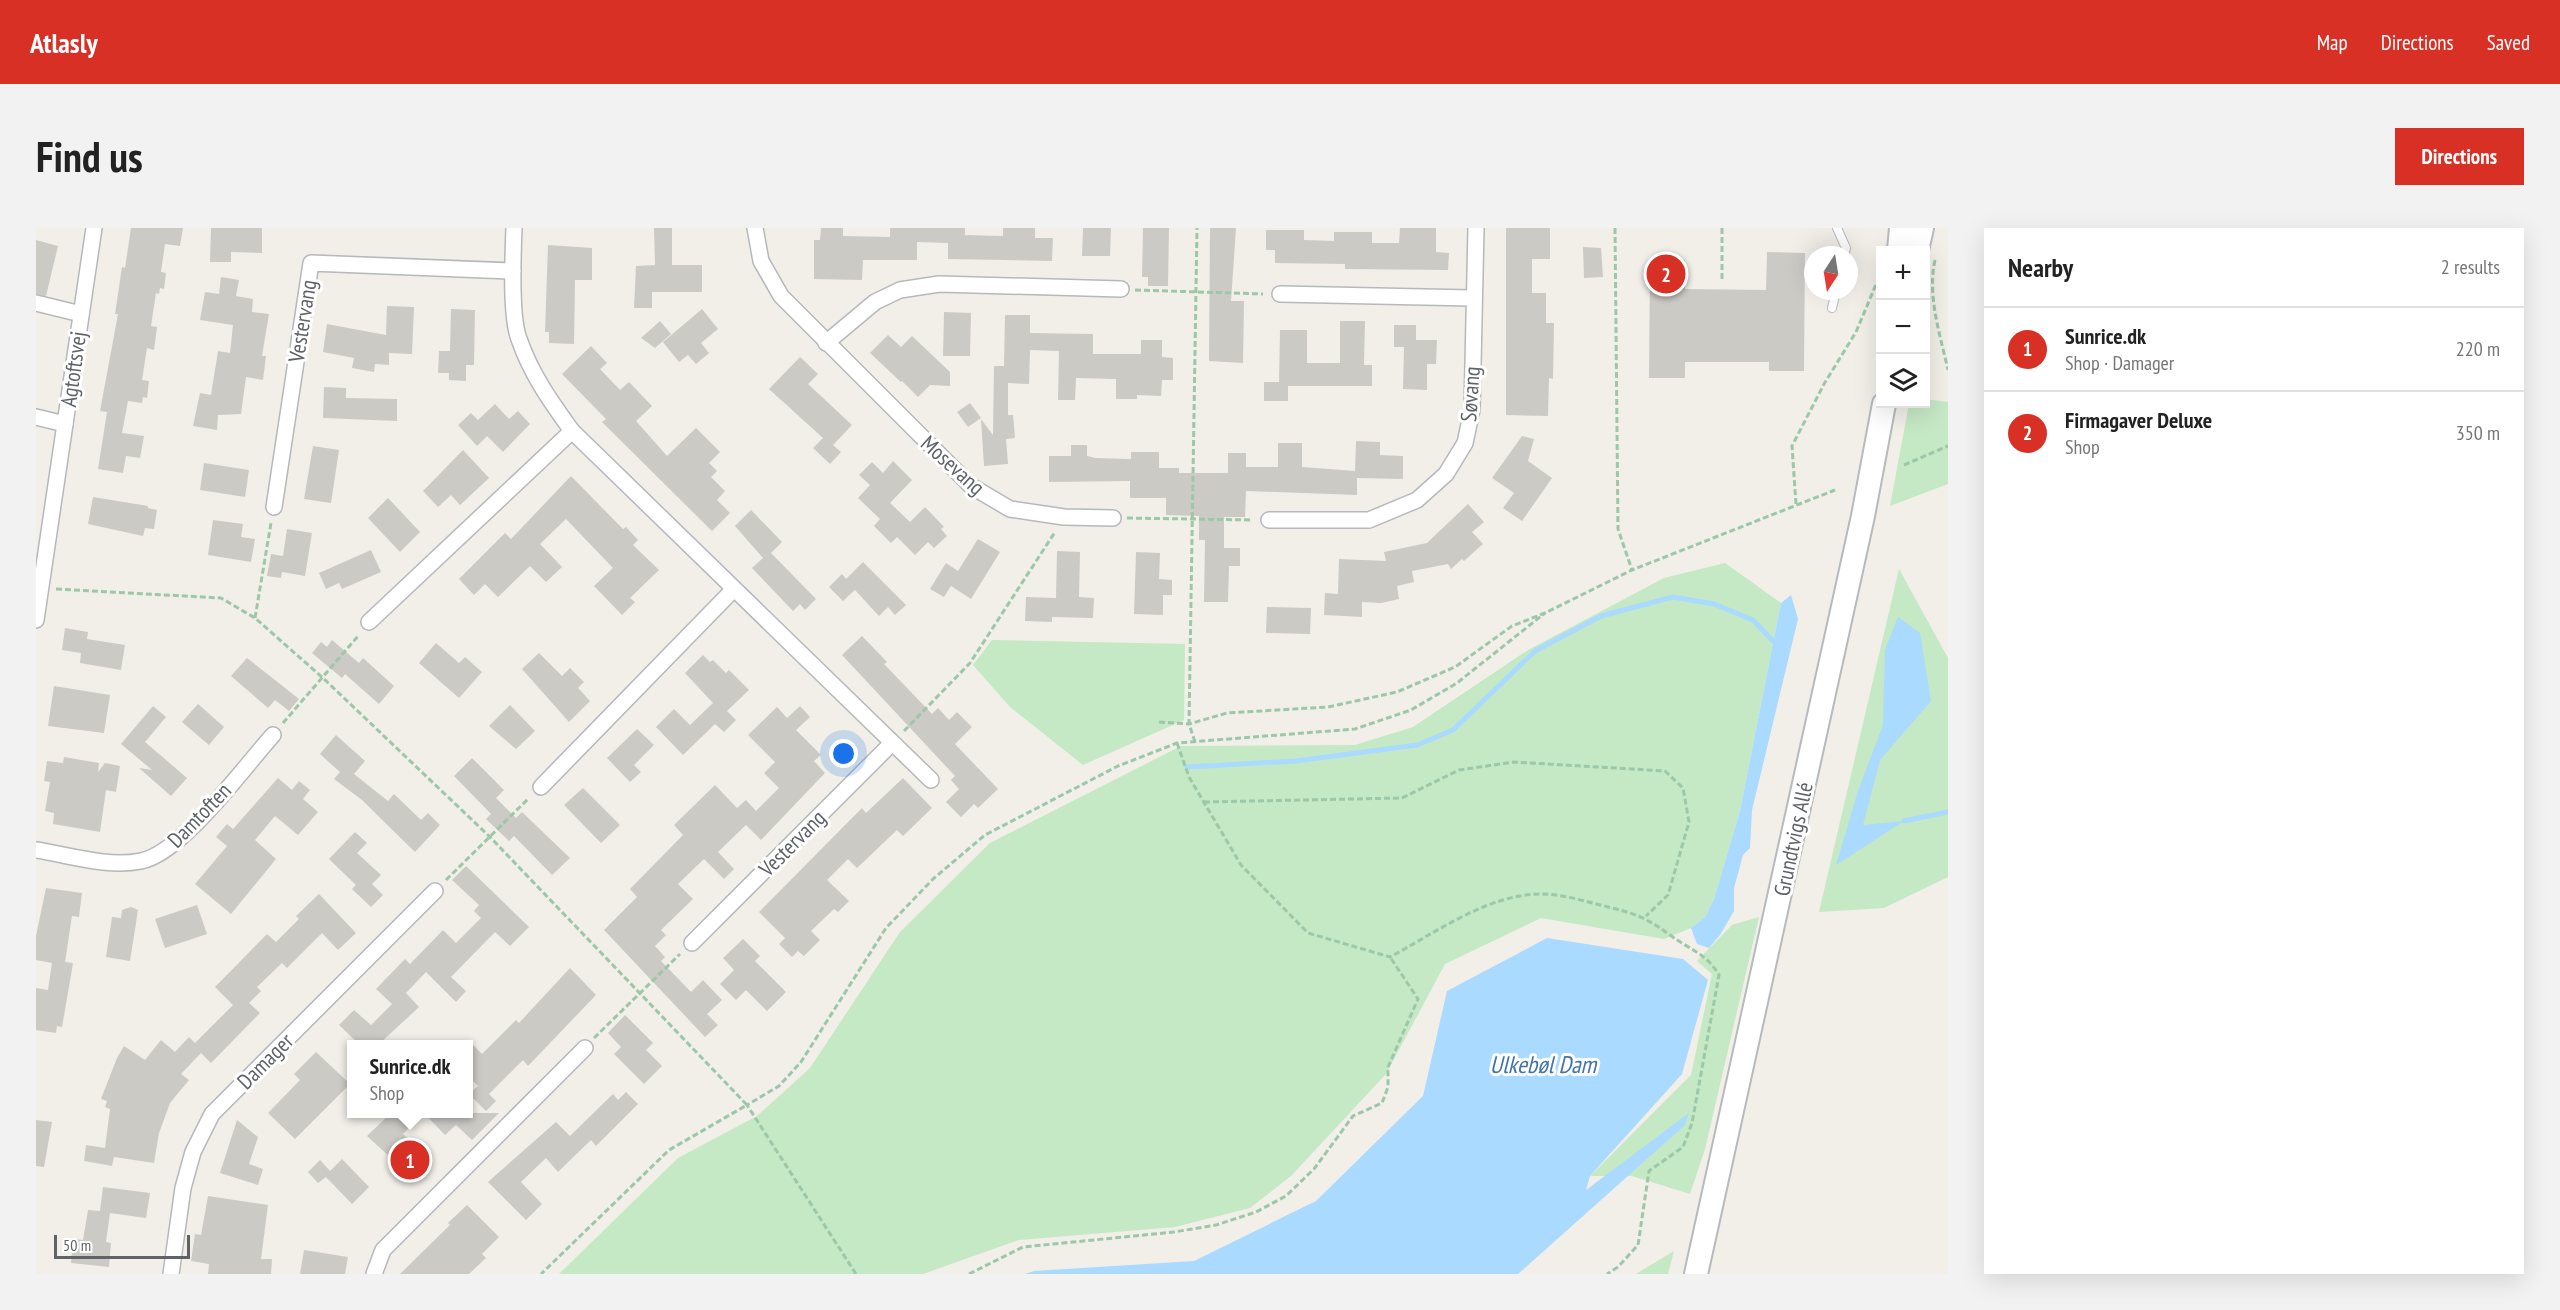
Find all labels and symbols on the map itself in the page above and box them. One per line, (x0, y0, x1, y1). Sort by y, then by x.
north arrow (1804, 246, 1858, 300)
pin: 2 (1646, 252, 1686, 296)
street label: Vestervang (282, 278, 322, 365)
street label: Agtoftsvej (54, 329, 92, 409)
street label: Søvang (1454, 365, 1486, 423)
street label: Mosevang (915, 429, 991, 501)
your location (829, 739, 858, 768)
street label: Damtoften (161, 777, 237, 853)
street label: Grundtvigs Allé (1767, 780, 1819, 898)
street label: Vestervang (752, 804, 831, 883)
street label: Damager (231, 1027, 299, 1095)
water label: Ulkebøl Dam (1490, 1049, 1598, 1080)
pin: 1 (390, 1138, 430, 1182)
scale bar (54, 1232, 190, 1260)

